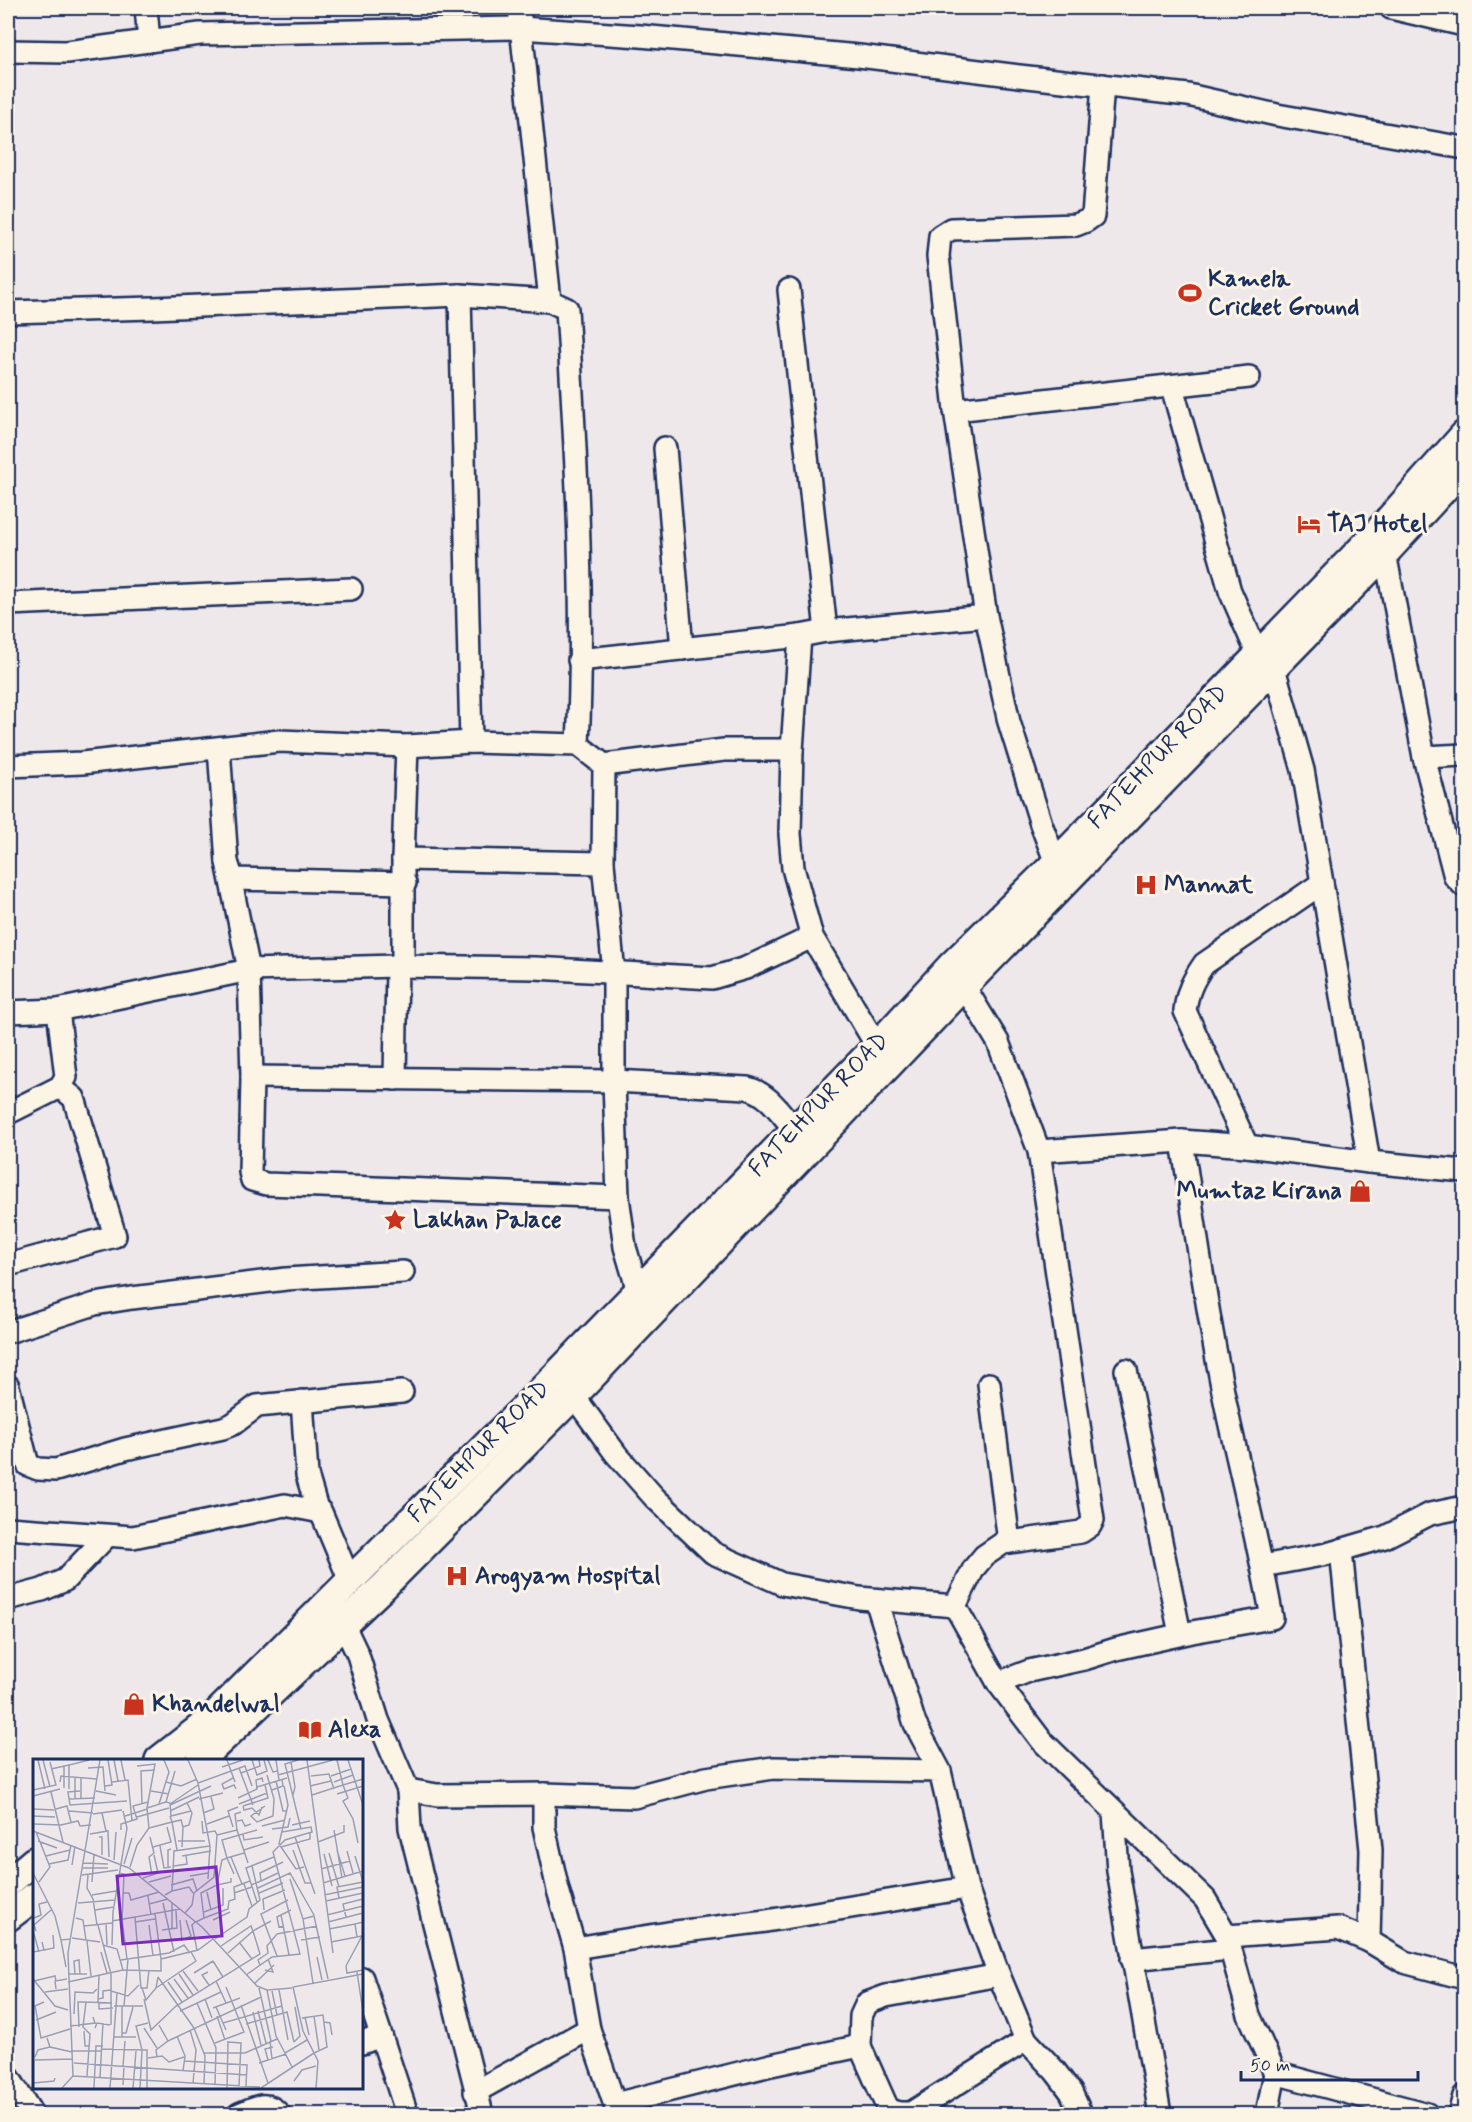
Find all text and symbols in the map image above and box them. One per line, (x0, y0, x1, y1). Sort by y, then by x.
place label: Kamela Cricket Ground (1208, 264, 1359, 323)
sports icon: Kamela Cricket Ground (1177, 280, 1203, 306)
place label: TAJ Hotel (1327, 509, 1427, 540)
hotel icon: TAJ Hotel (1296, 511, 1322, 537)
street label: FATEHPUR ROAD (1081, 678, 1235, 836)
place label: Mannat (1164, 870, 1254, 901)
hospital icon: Mannat (1133, 872, 1159, 898)
street label: FATEHPUR ROAD (742, 1026, 896, 1184)
place label: Mumtaz Kirana (1176, 1176, 1342, 1207)
shop icon: Mumtaz Kirana (1347, 1178, 1373, 1204)
place label: Lakhan Palace (413, 1205, 562, 1236)
place icon: Lakhan Palace (382, 1207, 408, 1233)
street label: FATEHPUR ROAD (401, 1374, 557, 1530)
place label: Arogyam Hospital (475, 1561, 660, 1593)
hospital icon: Arogyam Hospital (444, 1563, 470, 1589)
place label: Khandelwal (152, 1689, 280, 1720)
shop icon: Khandelwal (121, 1691, 147, 1717)
place label: Alexa (328, 1715, 381, 1746)
library icon: Alexa (297, 1717, 323, 1743)
inset map (33, 1759, 363, 2089)
scale bar (1241, 2044, 1418, 2082)
text: 50 m (1250, 2054, 1290, 2078)

